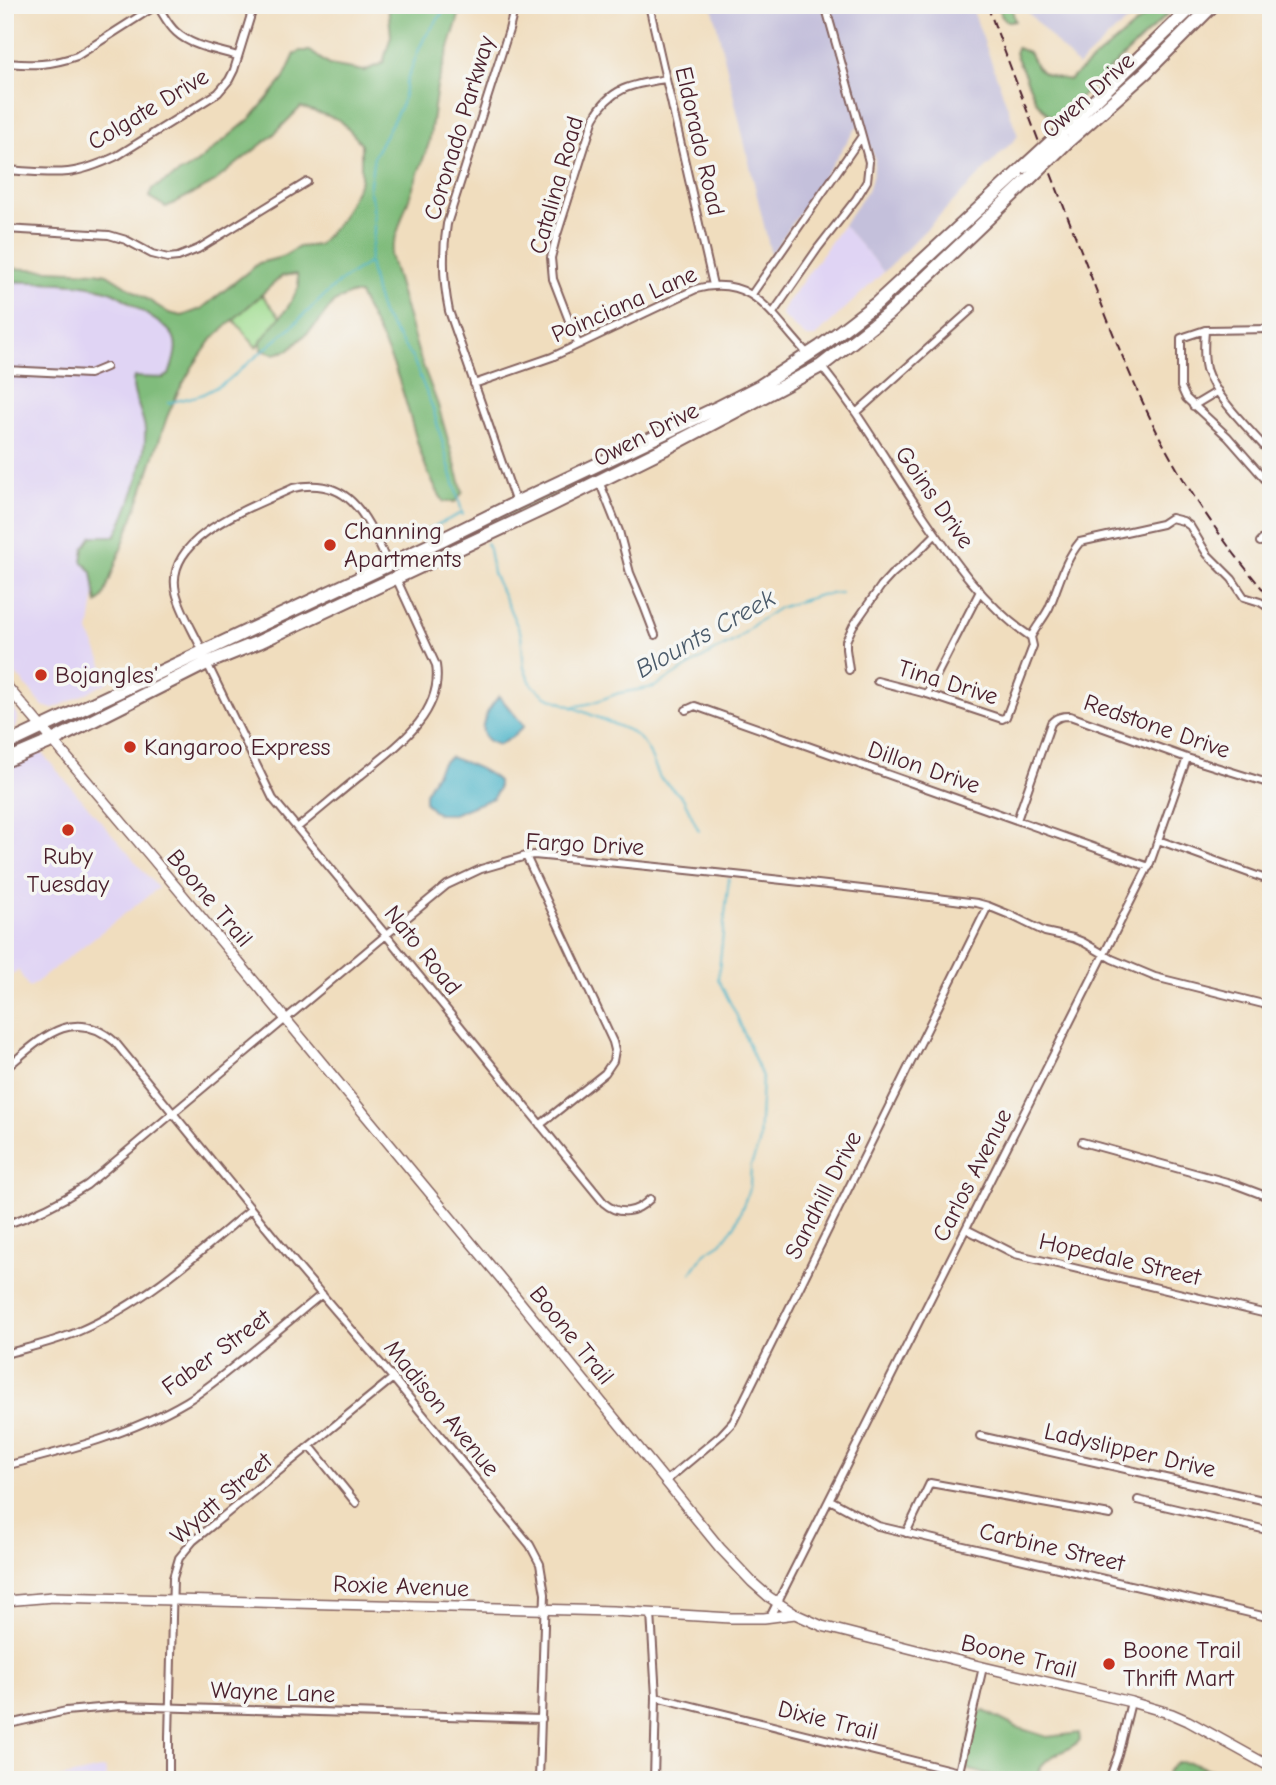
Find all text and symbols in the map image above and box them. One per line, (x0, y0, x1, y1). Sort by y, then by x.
street label: Coronado Parkway (418, 32, 500, 224)
street label: Owen Drive (1036, 46, 1140, 144)
street label: Colgate Drive (83, 62, 213, 156)
street label: Eldorado Road (669, 64, 731, 218)
street label: Catalina Road (523, 113, 589, 257)
street label: Poinciana Lane (547, 259, 701, 349)
street label: Owen Drive (589, 396, 703, 472)
street label: Goins Drive (890, 441, 980, 553)
place label: Channing Apartments (344, 517, 461, 573)
marker: Channing Apartments (322, 537, 338, 553)
water label: Blounts Creek (630, 583, 781, 685)
street label: Tina Drive (895, 654, 1001, 710)
place label: Bojangles' (55, 661, 158, 689)
marker: Bojangles' (33, 667, 49, 683)
street label: Redstone Drive (1080, 688, 1234, 764)
place label: Kangaroo Express (144, 733, 330, 761)
street label: Dillon Drive (864, 735, 984, 799)
marker: Kangaroo Express (122, 739, 138, 755)
marker: Ruby Tuesday (60, 822, 76, 838)
street label: Fargo Drive (525, 827, 645, 861)
place label: Ruby Tuesday (27, 842, 110, 898)
street label: Boone Trail (161, 844, 259, 952)
street label: Nato Road (378, 900, 468, 1000)
street label: Carlos Avenue (926, 1104, 1018, 1246)
street label: Sandhill Drive (779, 1126, 867, 1264)
street label: Hopedale Street (1036, 1227, 1205, 1291)
street label: Boone Trail (524, 1280, 620, 1390)
street label: Faber Street (156, 1303, 277, 1401)
street label: Madison Avenue (378, 1334, 506, 1482)
street label: Ladyslipper Drive (1042, 1417, 1218, 1483)
street label: Wyatt Street (164, 1446, 278, 1550)
street label: Carbine Street (977, 1517, 1129, 1578)
street label: Roxie Avenue (333, 1570, 469, 1602)
street label: Boone Trail (958, 1628, 1080, 1684)
place label: Boone Trail Thrift Mart (1123, 1636, 1241, 1692)
marker: Boone Trail Thrift Mart (1101, 1656, 1117, 1672)
street label: Wayne Lane (210, 1676, 336, 1708)
street label: Dixie Trail (775, 1694, 881, 1746)

